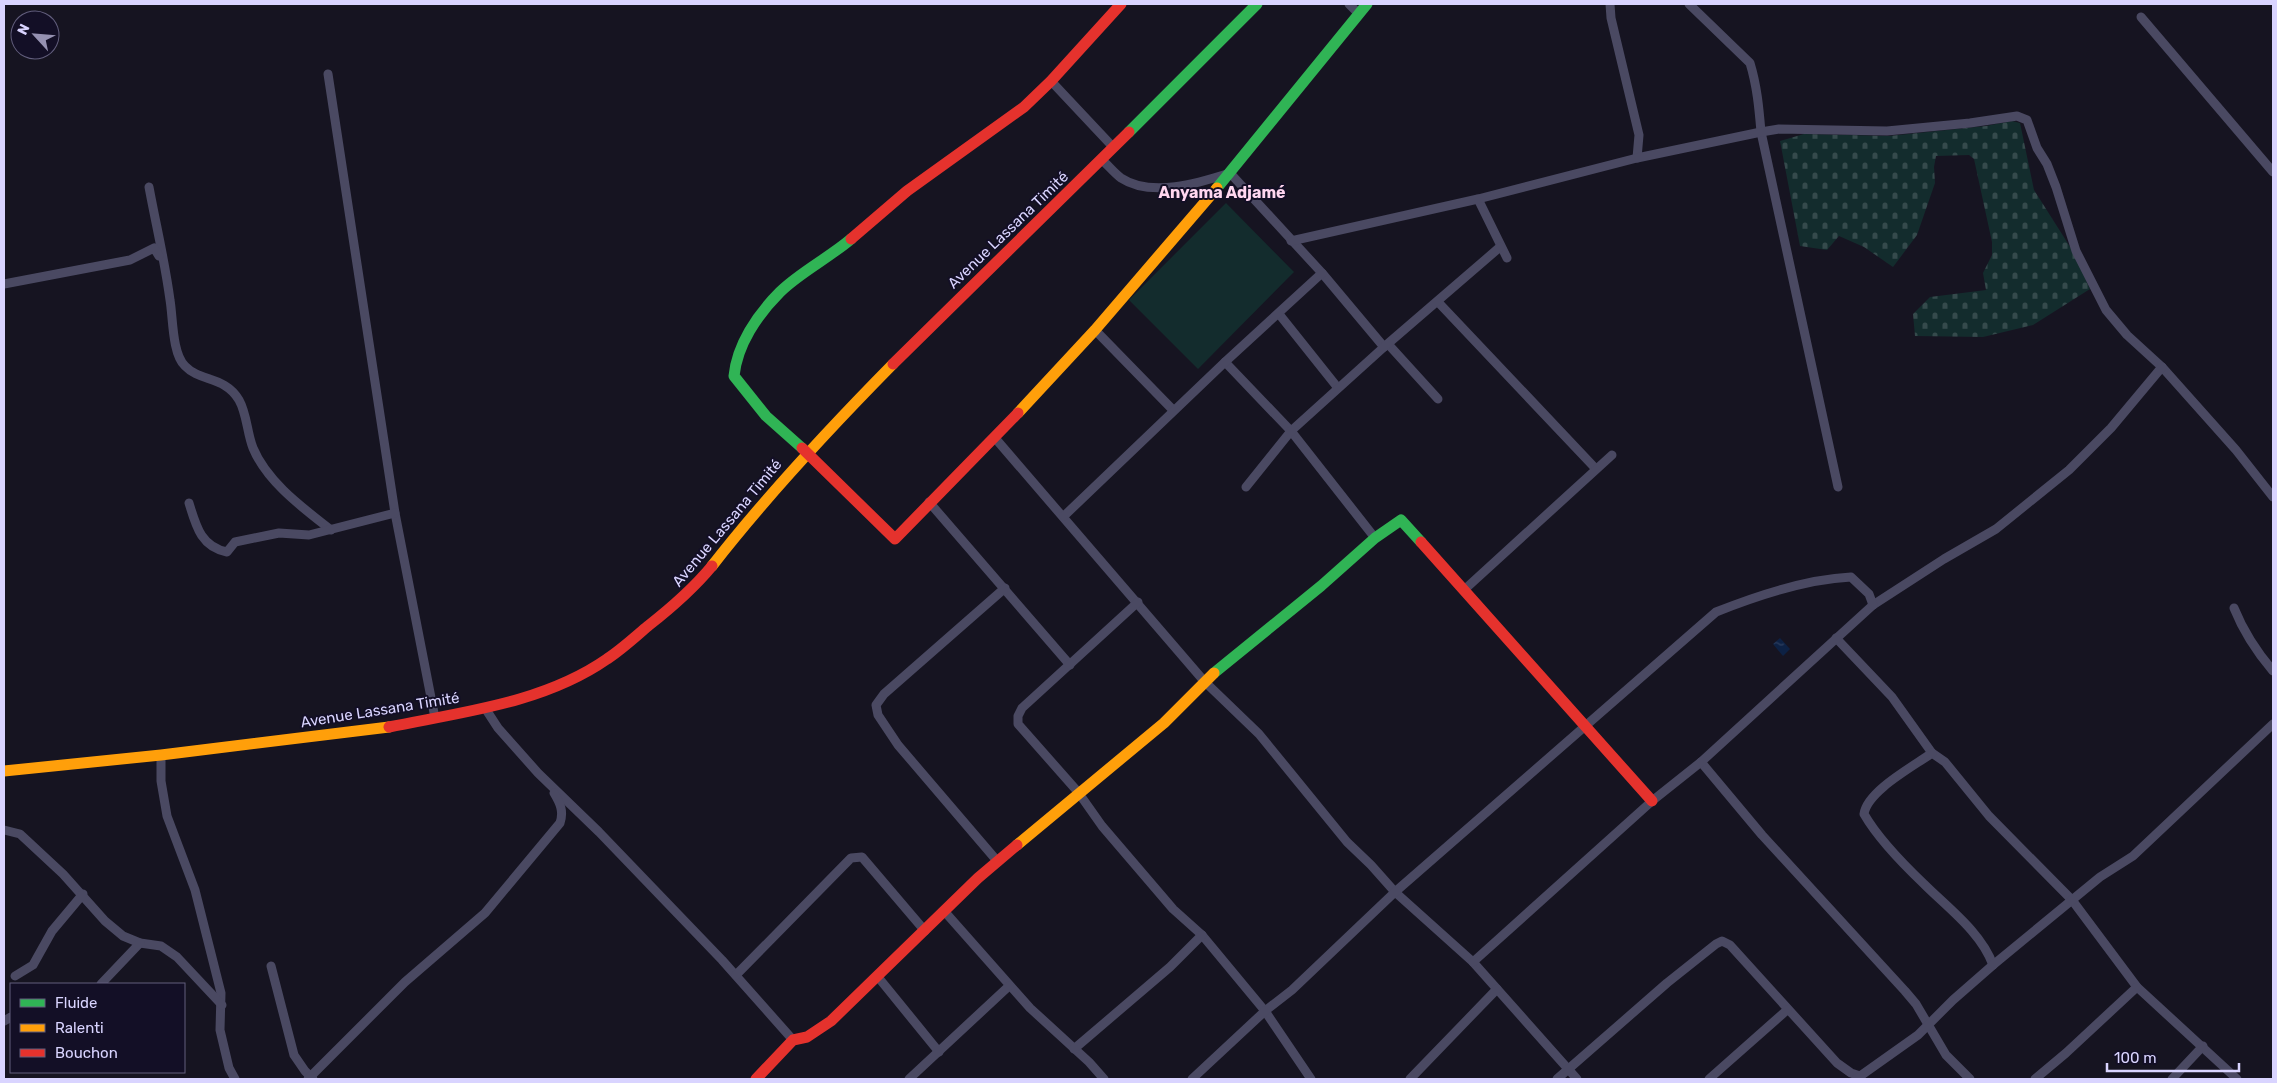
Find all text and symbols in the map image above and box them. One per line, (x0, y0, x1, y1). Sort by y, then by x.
north arrow (10, 10, 60, 60)
text: N (14, 21, 34, 38)
street label: Avenue Lassana Timité (944, 168, 1072, 292)
district label: Anyama Adjamé (1158, 183, 1286, 202)
street label: Avenue Lassana Timité (668, 456, 786, 590)
street label: Avenue Lassana Timité (299, 689, 461, 731)
legend (10, 983, 185, 1073)
text: Fluide (55, 994, 97, 1012)
text: Ralenti (55, 1019, 104, 1037)
scale bar (2107, 1040, 2240, 1072)
text: Bouchon (55, 1044, 118, 1062)
text: 100 m (2114, 1049, 2156, 1067)

